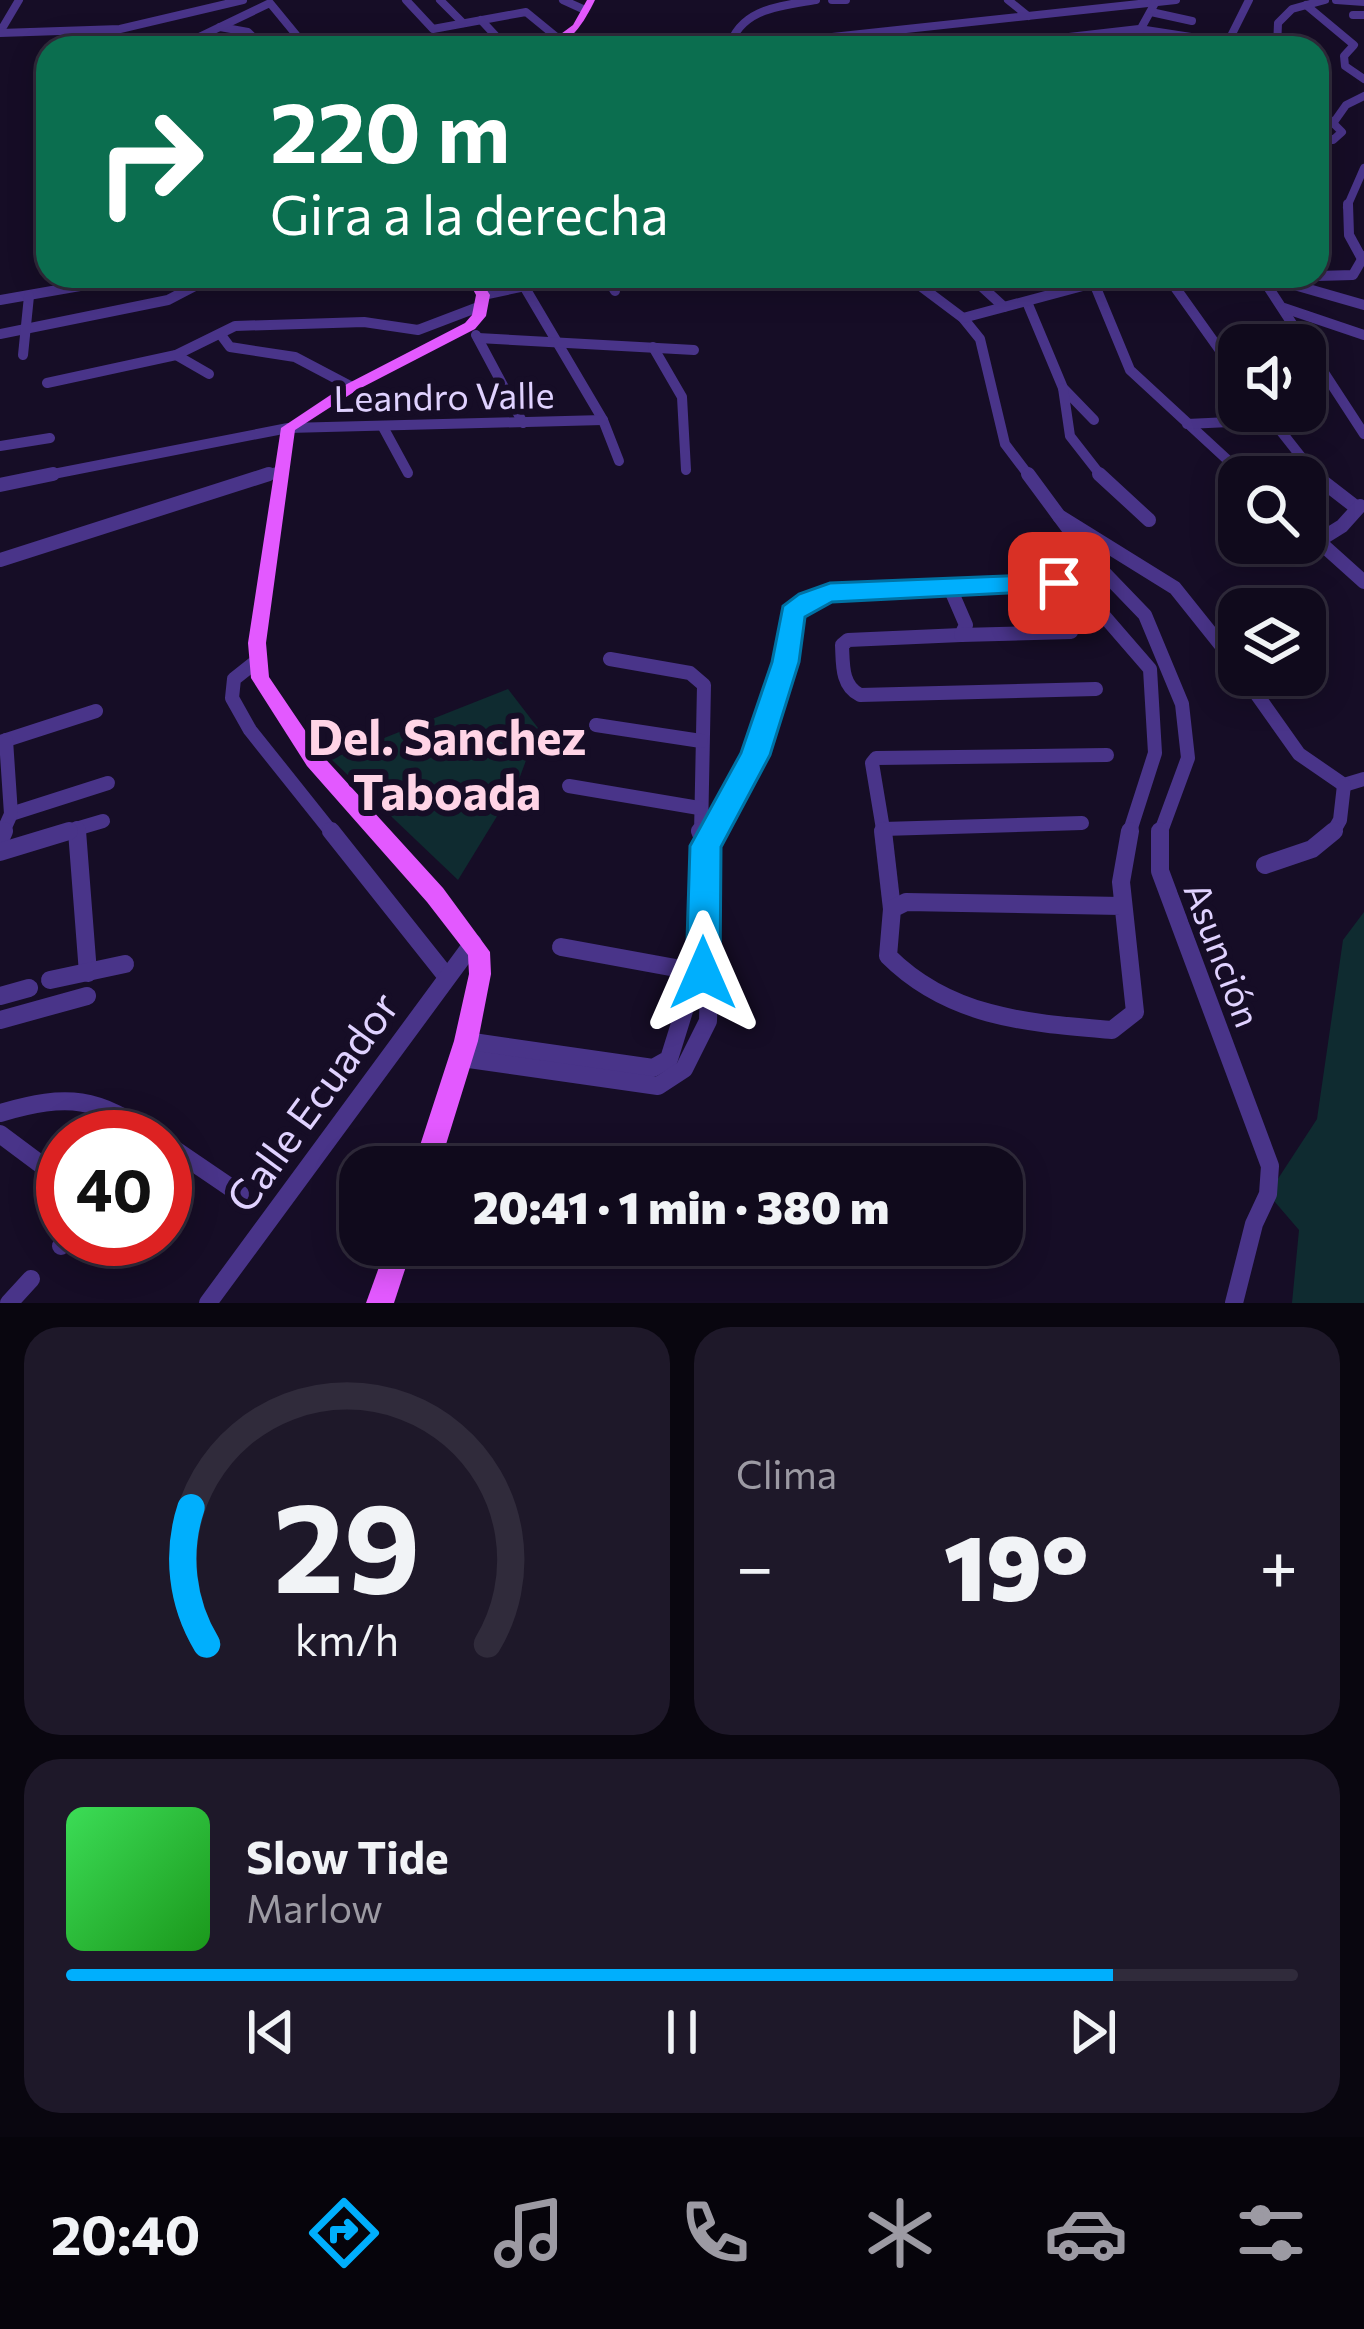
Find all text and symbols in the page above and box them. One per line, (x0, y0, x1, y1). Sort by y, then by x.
text: 220 m (270, 78, 510, 180)
icon: right (72, 84, 228, 240)
text: Gira a la derecha (270, 180, 669, 246)
map controls (1218, 324, 1326, 696)
button: sound (1218, 324, 1326, 432)
street label: Leandro Valle (333, 371, 555, 419)
button: search (1218, 456, 1326, 564)
pin (1008, 532, 1110, 634)
icon: arrive (1026, 550, 1092, 616)
button: layers (1218, 588, 1326, 696)
district label: Del. Sanchez Taboada (308, 706, 586, 820)
street label: Asunción (1176, 876, 1272, 1032)
position arrow (640, 910, 766, 1036)
street label: Calle Ecuador (214, 981, 408, 1221)
speed limit sign: 40 (36, 1110, 192, 1266)
text: 20:41 · 1 min · 380 m (473, 1178, 889, 1233)
text: Clima (736, 1449, 837, 1497)
text: 29 (273, 1466, 421, 1619)
text: 19° (944, 1509, 1089, 1620)
text: − (736, 1524, 774, 1605)
text: + (1259, 1524, 1298, 1605)
text: km/h (295, 1612, 399, 1665)
text: Slow Tide (246, 1828, 449, 1883)
text: Marlow (246, 1883, 383, 1931)
icon: previous (238, 1999, 304, 2065)
icon: pause (649, 1999, 715, 2065)
icon: next (1060, 1999, 1126, 2065)
icon: directions (302, 2191, 386, 2275)
icon: music (487, 2191, 571, 2275)
icon: phone (673, 2191, 757, 2275)
icon: climate (858, 2191, 942, 2275)
icon: car (1044, 2191, 1128, 2275)
icon: filters (1229, 2191, 1313, 2275)
text: 20:40 (51, 2200, 200, 2266)

